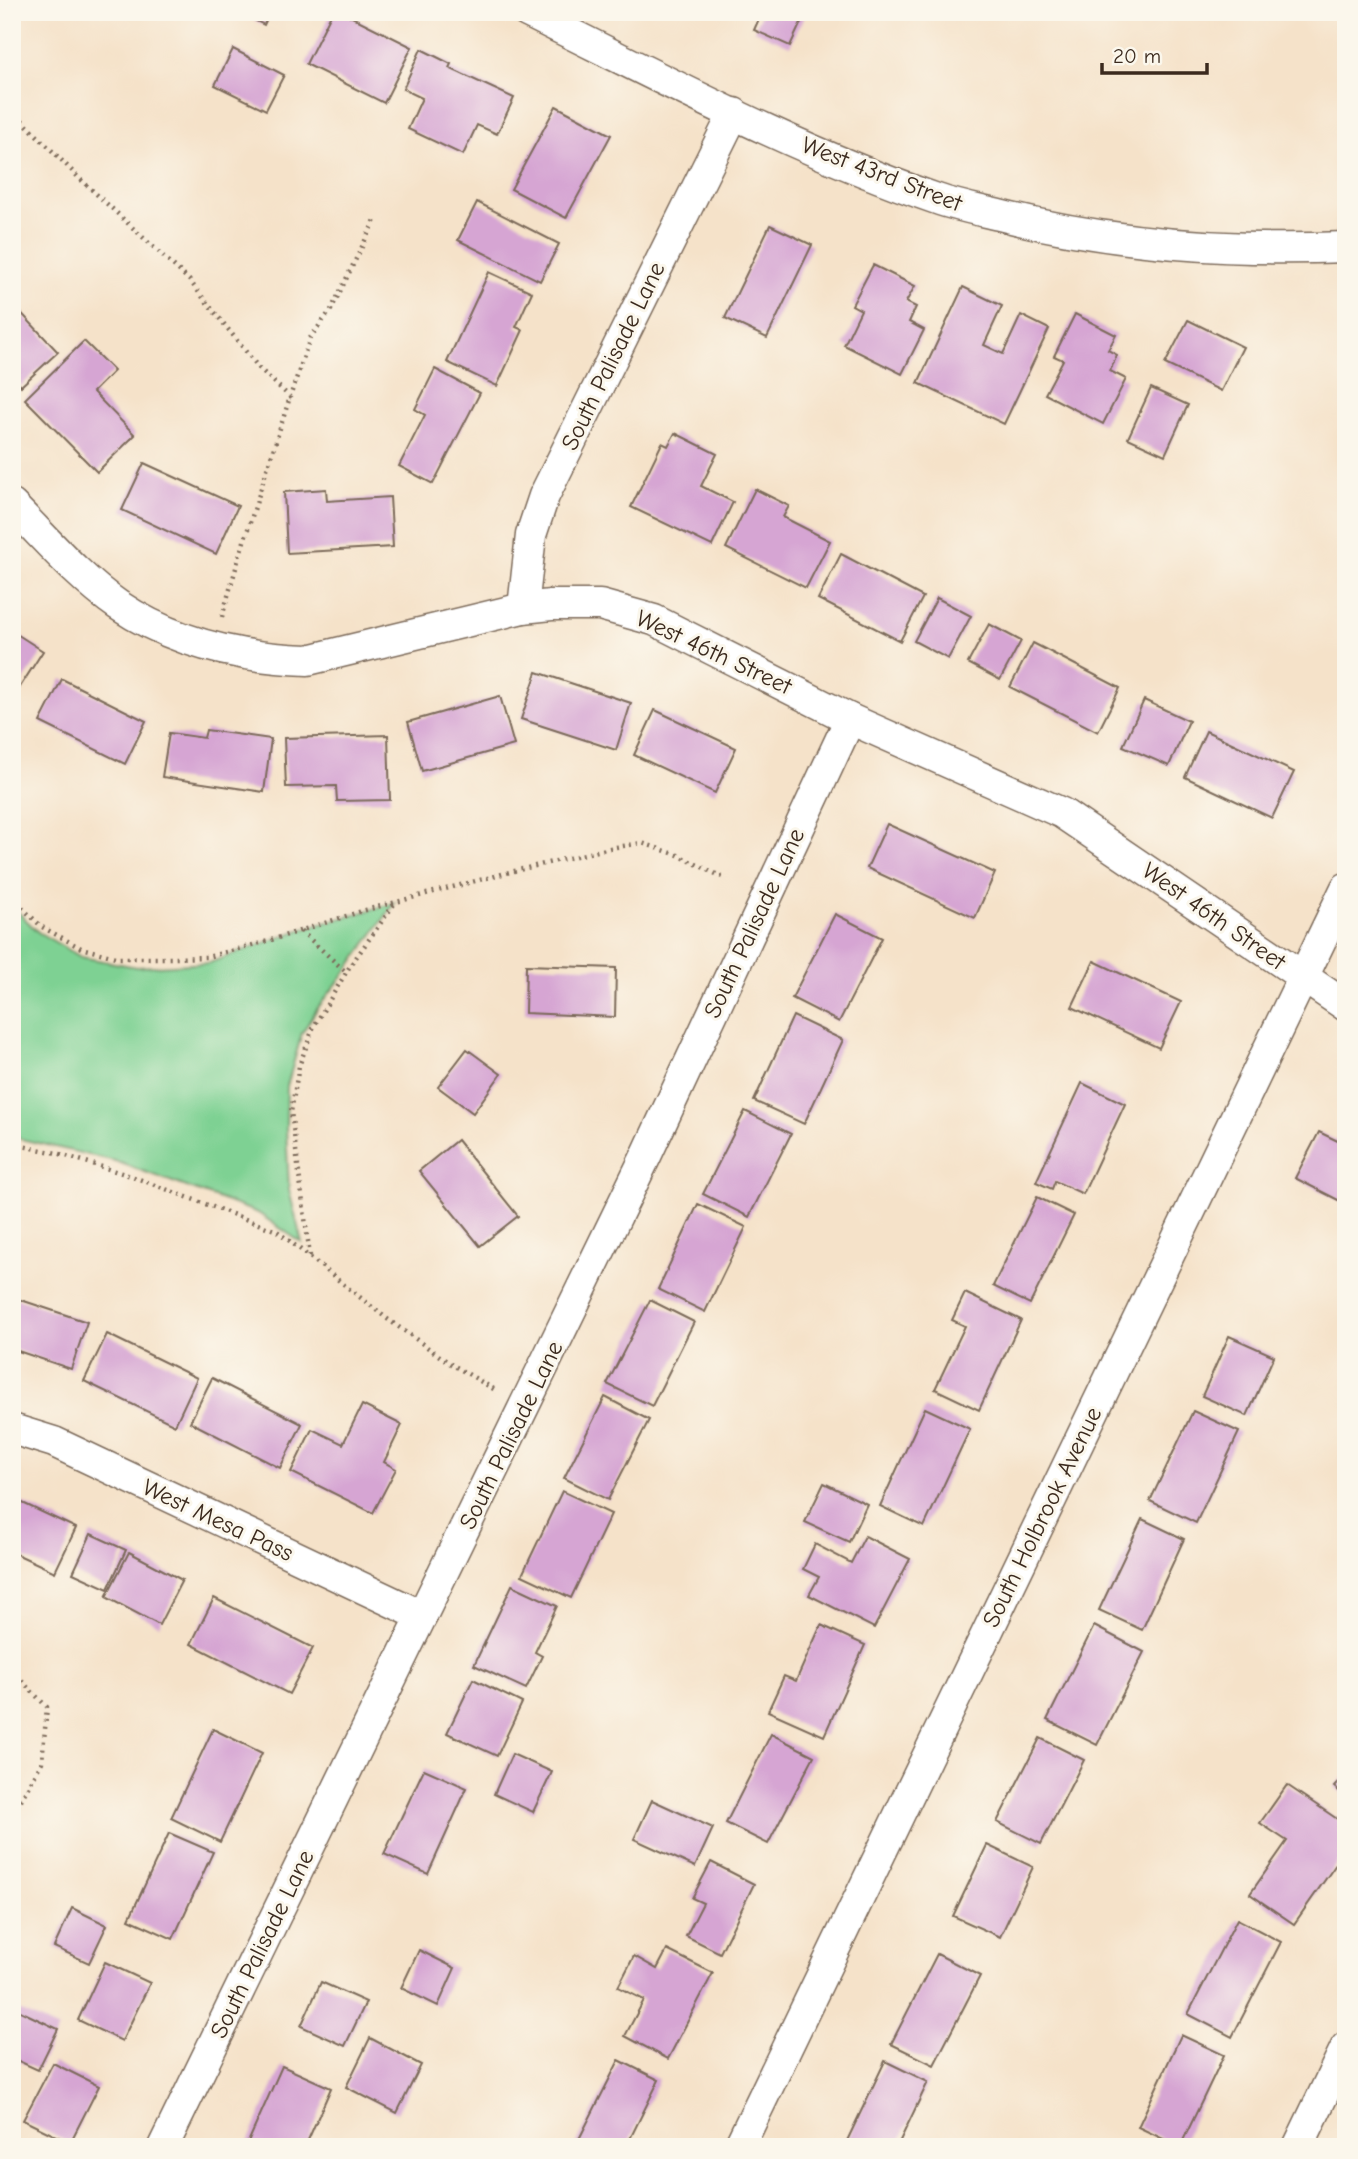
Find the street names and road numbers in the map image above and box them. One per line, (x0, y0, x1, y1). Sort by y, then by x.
street label: West 43rd Street (798, 131, 967, 218)
street label: South Palisade Lane (555, 257, 671, 455)
street label: West 46th Street (632, 604, 797, 701)
street label: South Palisade Lane (698, 824, 810, 1022)
street label: West 46th Street (1137, 856, 1292, 976)
street label: South Palisade Lane (453, 1336, 569, 1534)
street label: South Holbrook Avenue (977, 1402, 1107, 1632)
street label: West Mesa Pass (138, 1473, 298, 1567)
street label: South Palisade Lane (204, 1845, 320, 2043)

